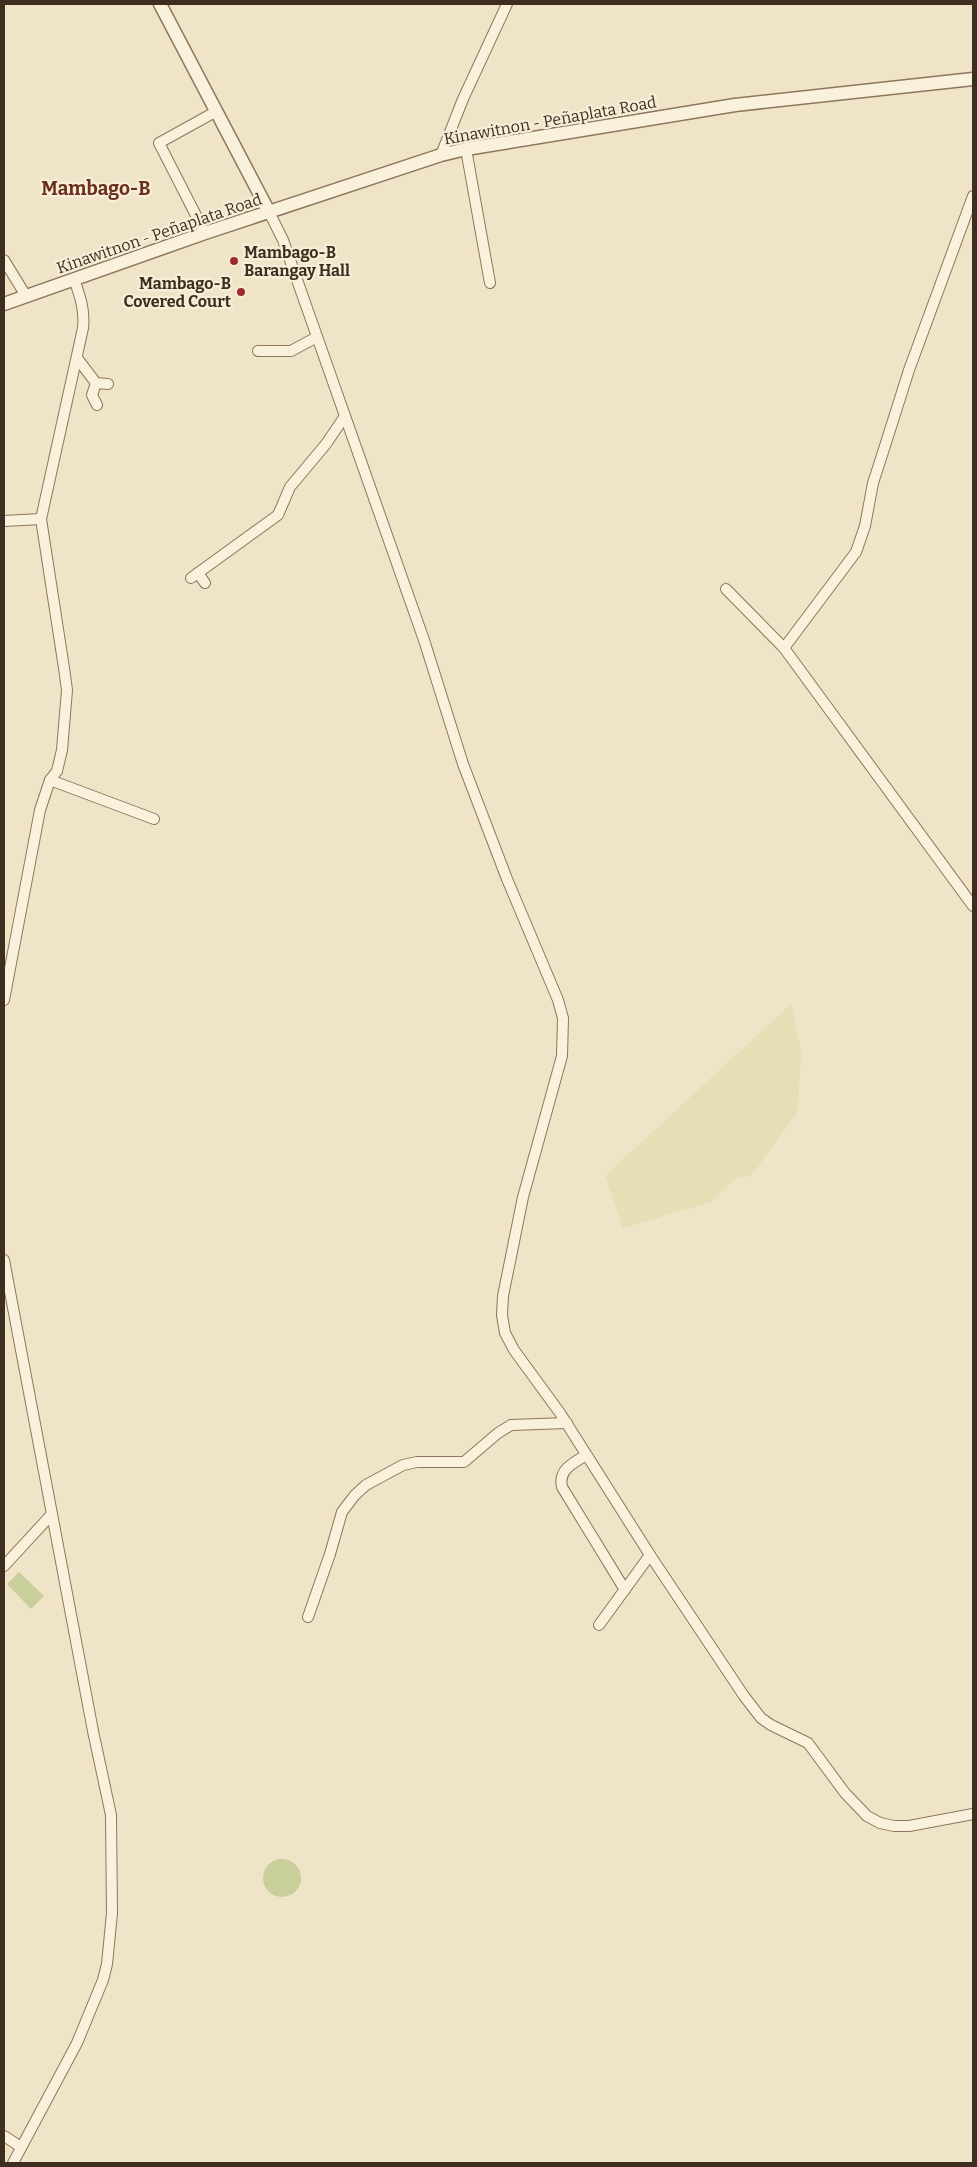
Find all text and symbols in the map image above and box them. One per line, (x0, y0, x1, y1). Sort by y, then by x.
street label: Kinawitnon - Peñaplata Road (442, 92, 658, 149)
district label: Mambago-B (41, 177, 151, 200)
street label: Kinawitnon - Peñaplata Road (54, 189, 265, 278)
place label: Mambago-B Barangay Hall (244, 243, 350, 280)
marker: Mambago-B Barangay Hall (228, 255, 240, 267)
place label: Mambago-B Covered Court (123, 274, 232, 311)
marker: Mambago-B Covered Court (235, 286, 247, 298)

